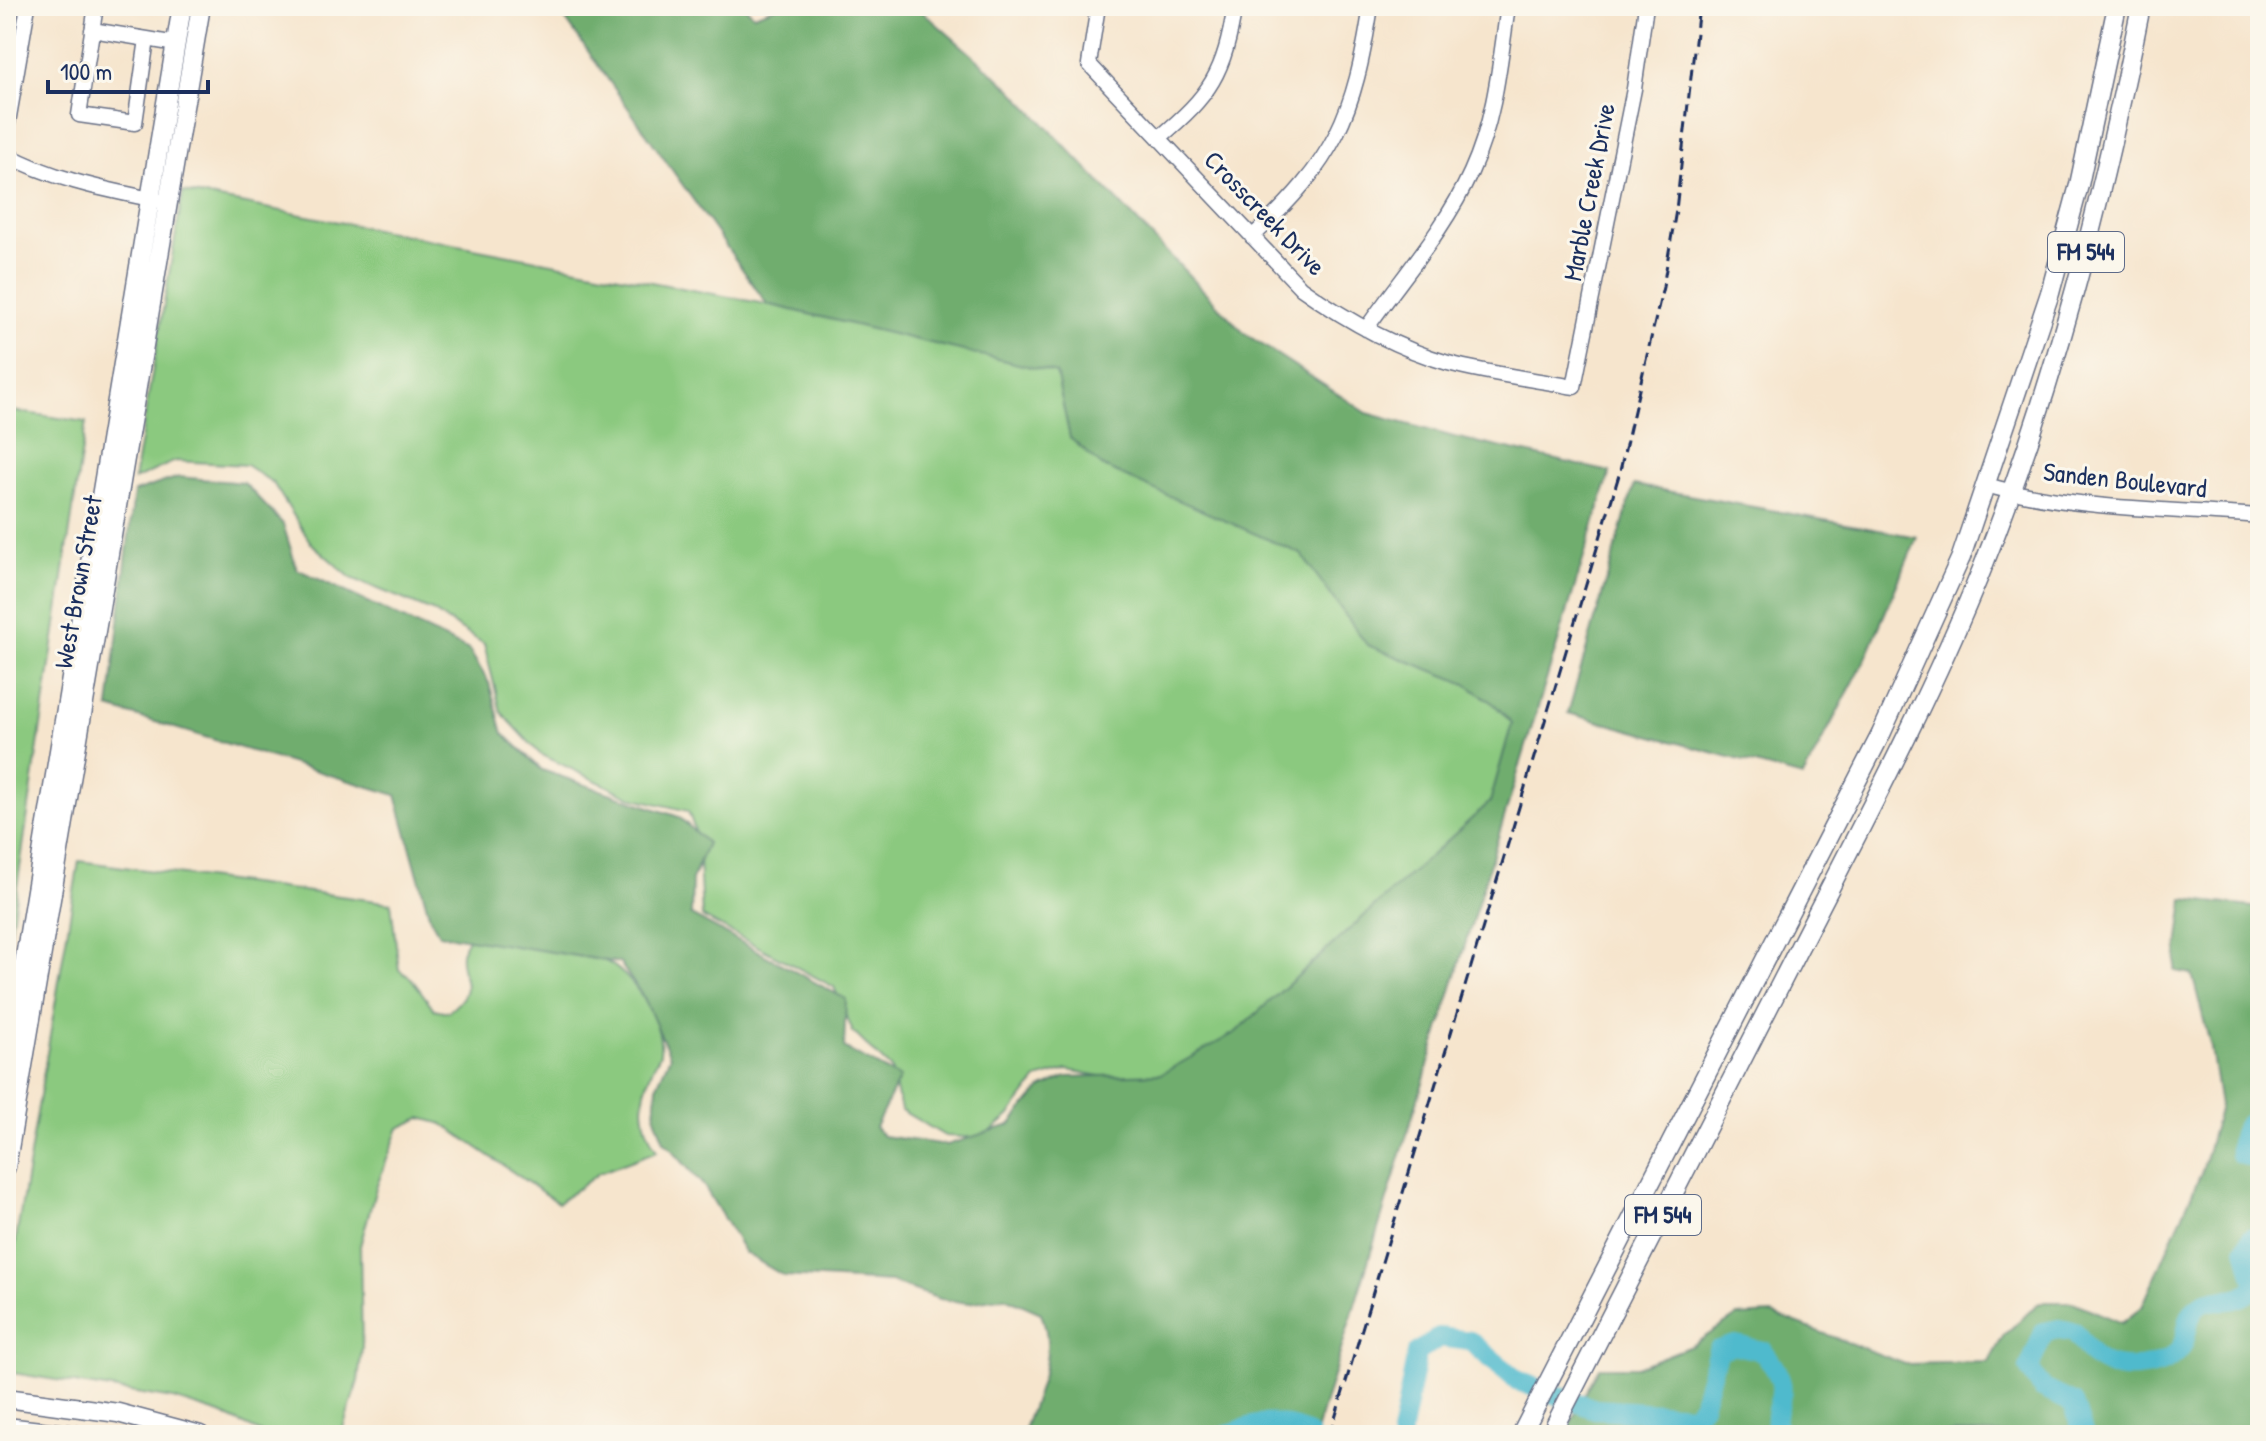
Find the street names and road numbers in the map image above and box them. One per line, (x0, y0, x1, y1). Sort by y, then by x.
street label: Marble Creek Drive (1554, 100, 1623, 284)
street label: Crosscreek Drive (1197, 142, 1334, 283)
road number: FM 544 (2048, 232, 2124, 272)
street label: Sanden Boulevard (2042, 454, 2209, 505)
street label: West Brown Street (45, 492, 110, 671)
road number: FM 544 (1625, 1195, 1701, 1235)

